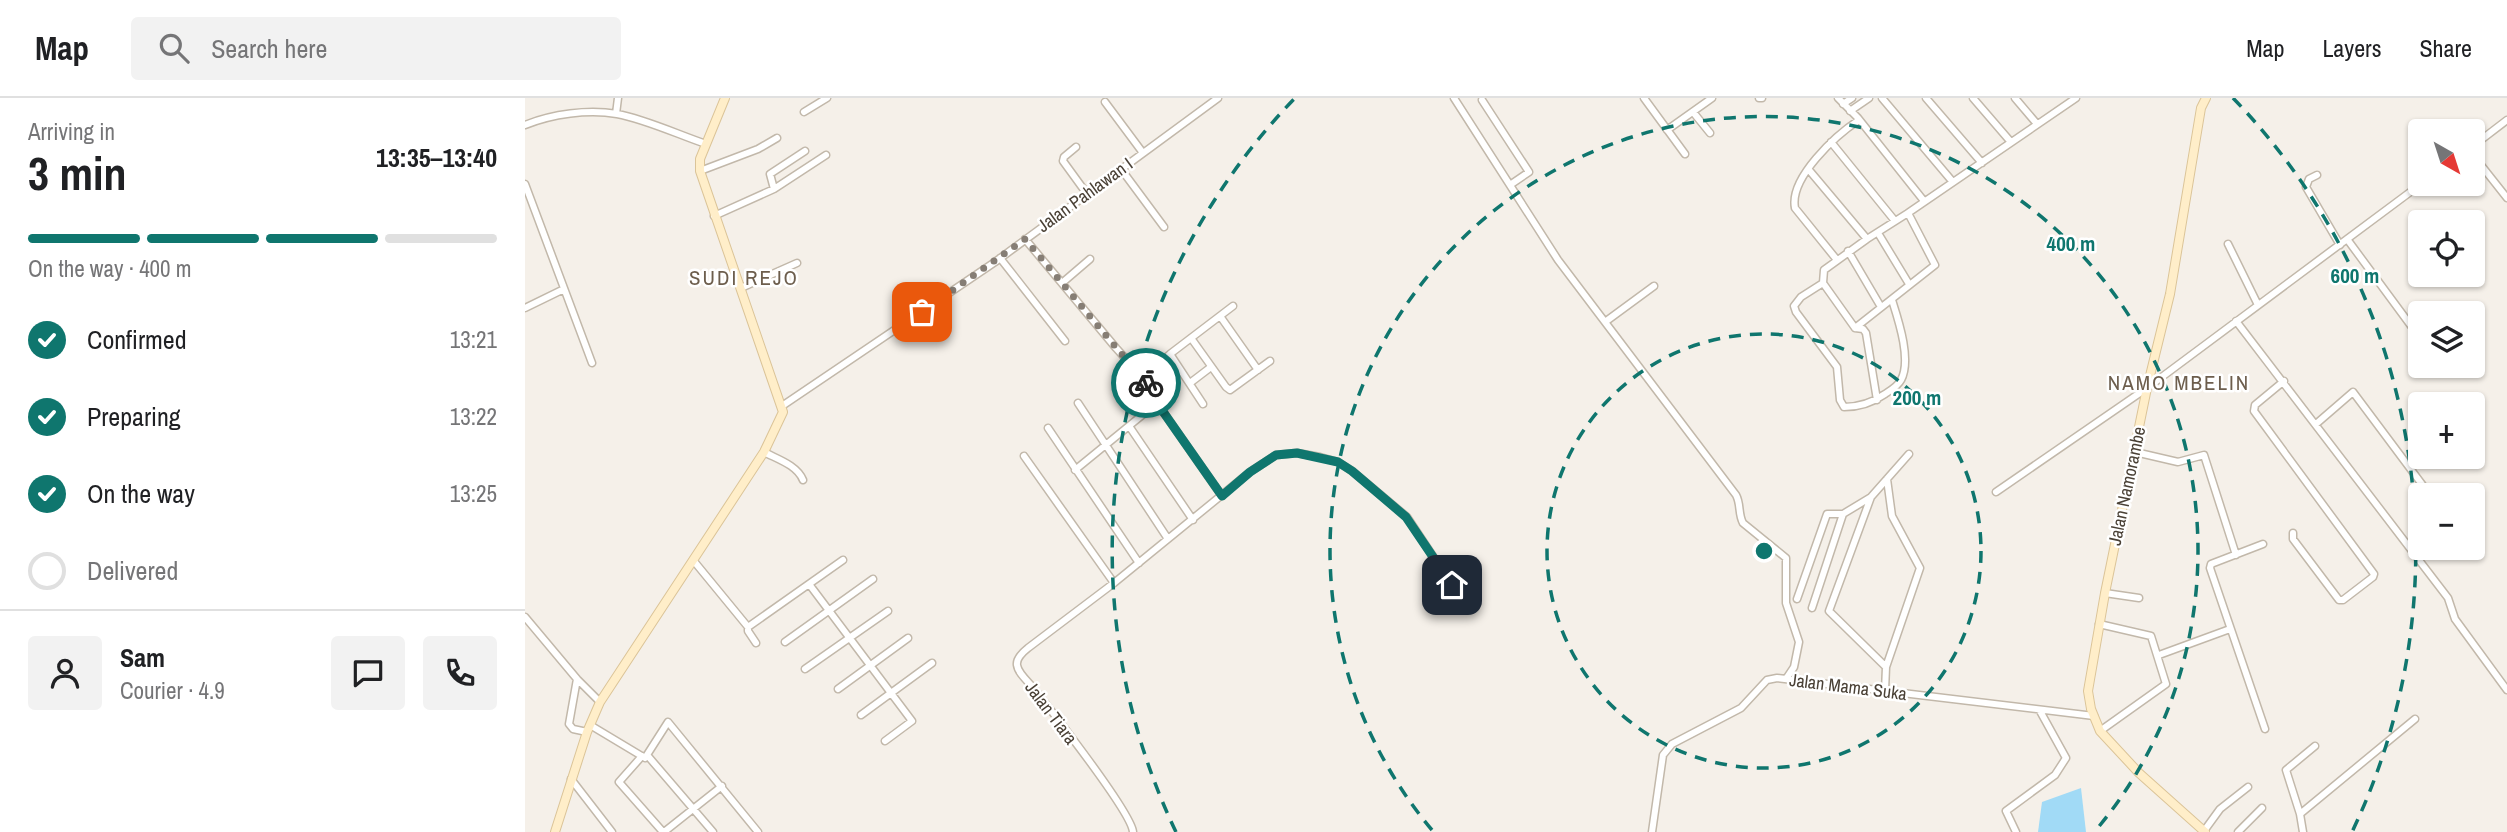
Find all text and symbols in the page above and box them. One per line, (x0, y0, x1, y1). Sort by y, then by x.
search box (131, 17, 621, 80)
text: Map (35, 26, 89, 70)
icon: search (155, 29, 193, 67)
text: Search here (211, 31, 327, 66)
text: Map (2246, 32, 2284, 64)
text: Layers (2322, 32, 2381, 64)
text: Share (2419, 32, 2472, 64)
text: Arriving in (28, 116, 115, 147)
north arrow (2408, 119, 2485, 196)
map controls (2408, 119, 2485, 560)
text: 13:35–13:40 (376, 140, 497, 175)
text: 3 min (28, 142, 127, 204)
street label: Jalan Pahlawan I (1032, 151, 1138, 238)
button: locate (2408, 210, 2485, 287)
text: 400 m (2047, 229, 2095, 258)
text: On the way · 400 m (28, 253, 192, 284)
text: 600 m (2331, 261, 2379, 290)
district label: SUDI REJO (689, 263, 799, 292)
pin (892, 282, 952, 342)
icon: bag (903, 293, 941, 331)
button: layers (2408, 301, 2485, 378)
icon: check (28, 321, 66, 359)
text: Confirmed (87, 322, 187, 357)
text: 13:21 (450, 324, 497, 355)
courier (1111, 348, 1181, 418)
icon: bike (1127, 364, 1165, 402)
district label: NAMO MBELIN (2108, 368, 2250, 397)
text: 200 m (1893, 383, 1941, 412)
button: + (2408, 392, 2485, 469)
icon: check (28, 398, 66, 436)
text: Preparing (87, 399, 181, 434)
text: 13:22 (450, 401, 497, 432)
street label: Jalan Namorambe (2102, 424, 2151, 547)
icon: check (28, 475, 66, 513)
text: On the way (87, 476, 195, 511)
text: 13:25 (450, 478, 497, 509)
button: − (2408, 483, 2485, 560)
centre of rings (1752, 539, 1776, 563)
text: Delivered (87, 553, 178, 588)
pin (1422, 555, 1482, 615)
icon: home (1433, 566, 1471, 604)
button: person (28, 636, 102, 710)
button: chat (331, 636, 405, 710)
button: phone (423, 636, 497, 710)
text: Sam (120, 640, 165, 675)
street label: Jalan Mama Suka (1788, 667, 1908, 706)
text: Courier · 4.9 (120, 675, 225, 706)
street label: Jalan Tiara (1019, 676, 1083, 749)

